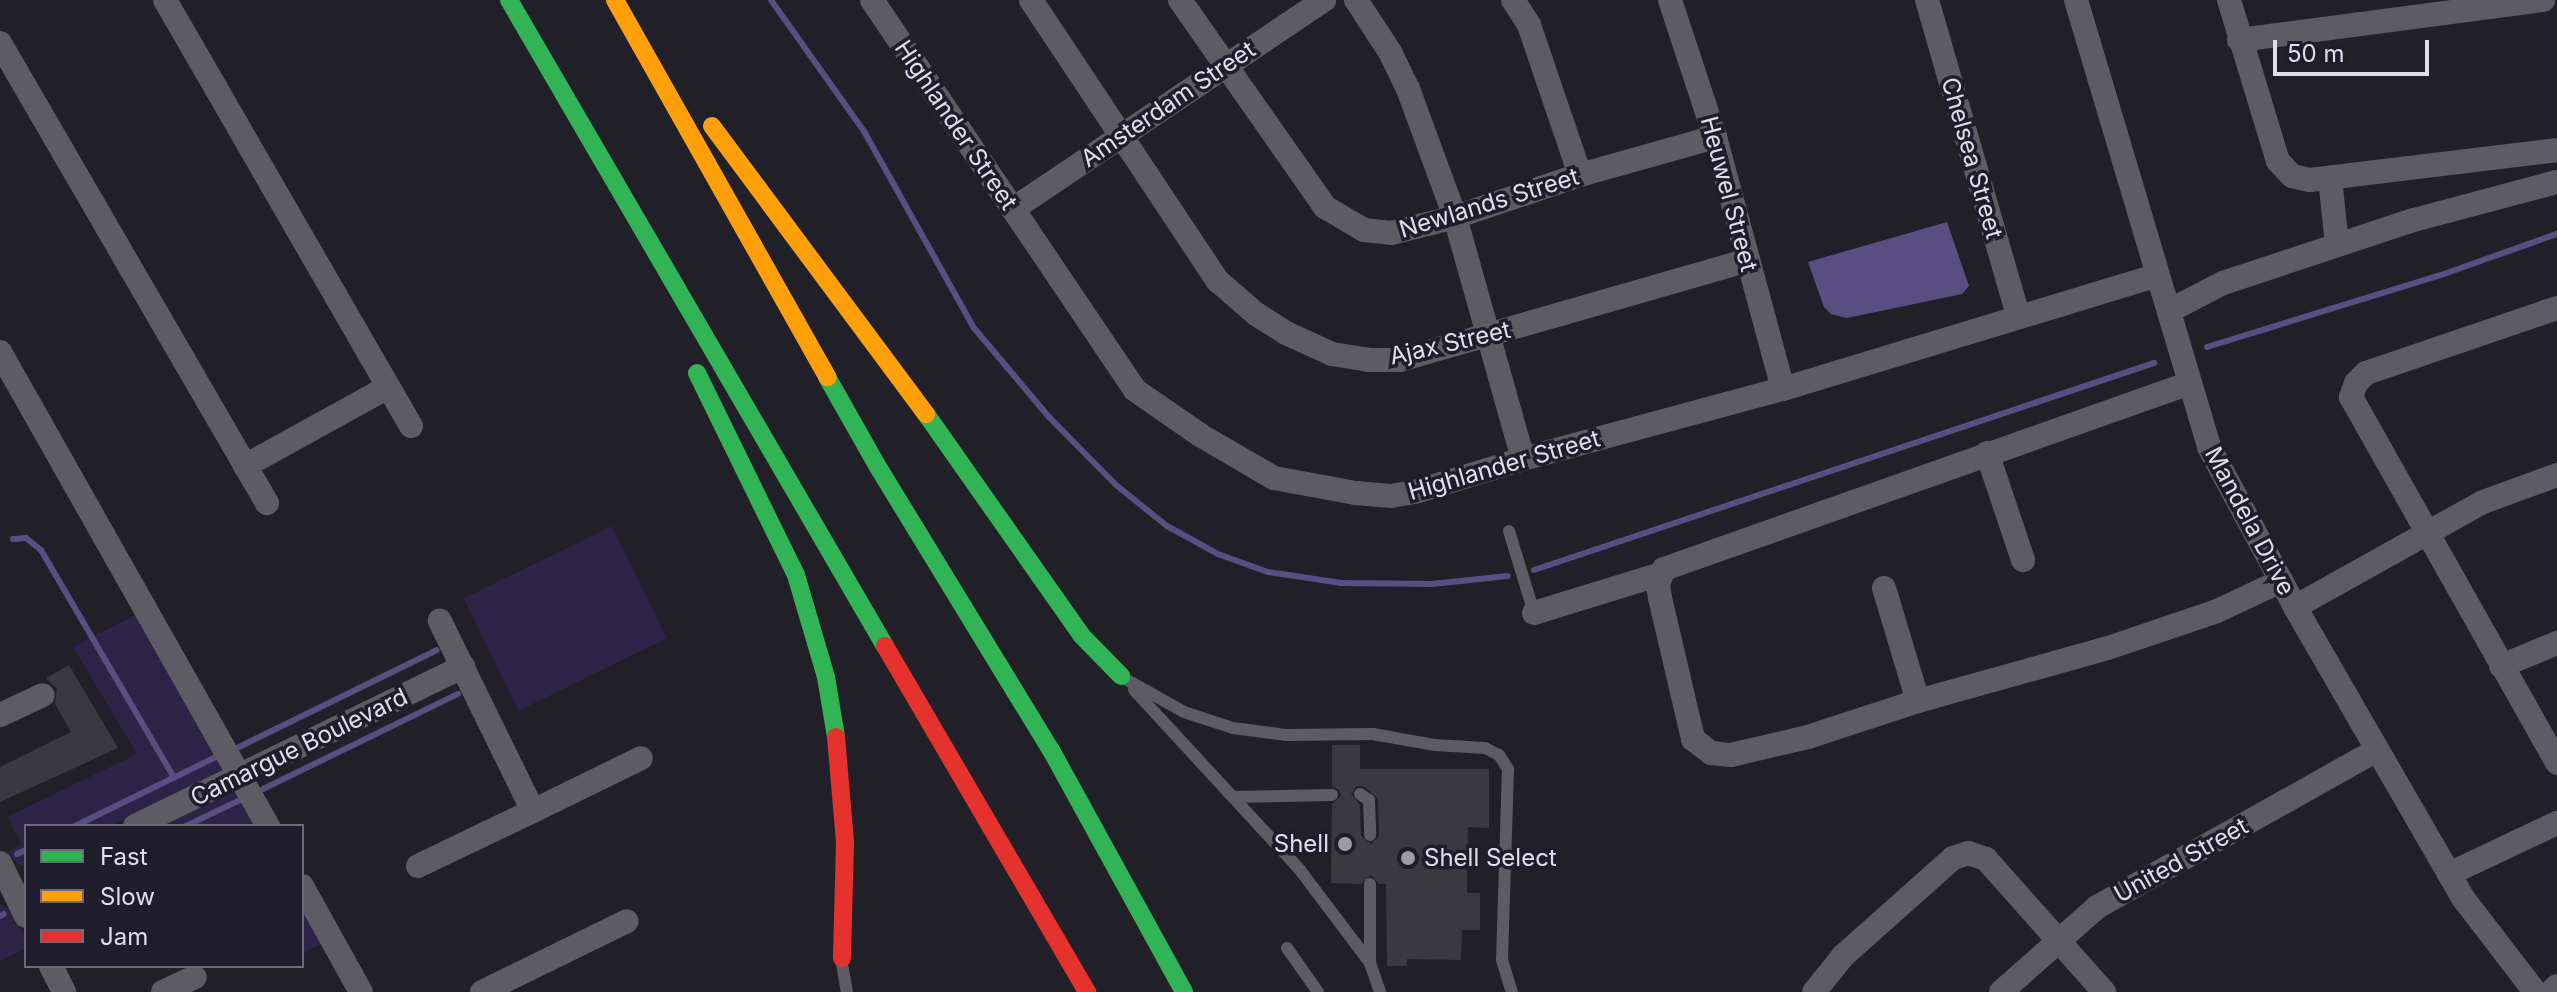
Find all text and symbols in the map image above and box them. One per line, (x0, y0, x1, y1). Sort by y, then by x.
scale bar (2277, 24, 2433, 74)
street label: Highlander Street (889, 35, 1023, 215)
street label: Amsterdam Street (1075, 35, 1261, 173)
text: 50 m (2287, 39, 2345, 68)
street label: Chelsea Street (1935, 74, 2009, 242)
street label: Heuwel Street (1694, 113, 1764, 275)
street label: Newlands Street (1396, 162, 1582, 244)
street label: Ajax Street (1387, 315, 1513, 371)
street label: Highlander Street (1405, 424, 1603, 506)
street label: Mandela Drive (2199, 442, 2301, 600)
street label: Camargue Boulevard (186, 682, 412, 812)
street label: United Street (2109, 811, 2253, 909)
legend (24, 824, 304, 968)
place label: Shell (1274, 830, 1329, 858)
marker: Shell (1336, 835, 1354, 853)
text: Fast (100, 842, 148, 871)
place label: Shell Select (1424, 844, 1557, 872)
marker: Shell Select (1399, 849, 1417, 867)
text: Slow (100, 882, 155, 911)
text: Jam (100, 922, 148, 951)

